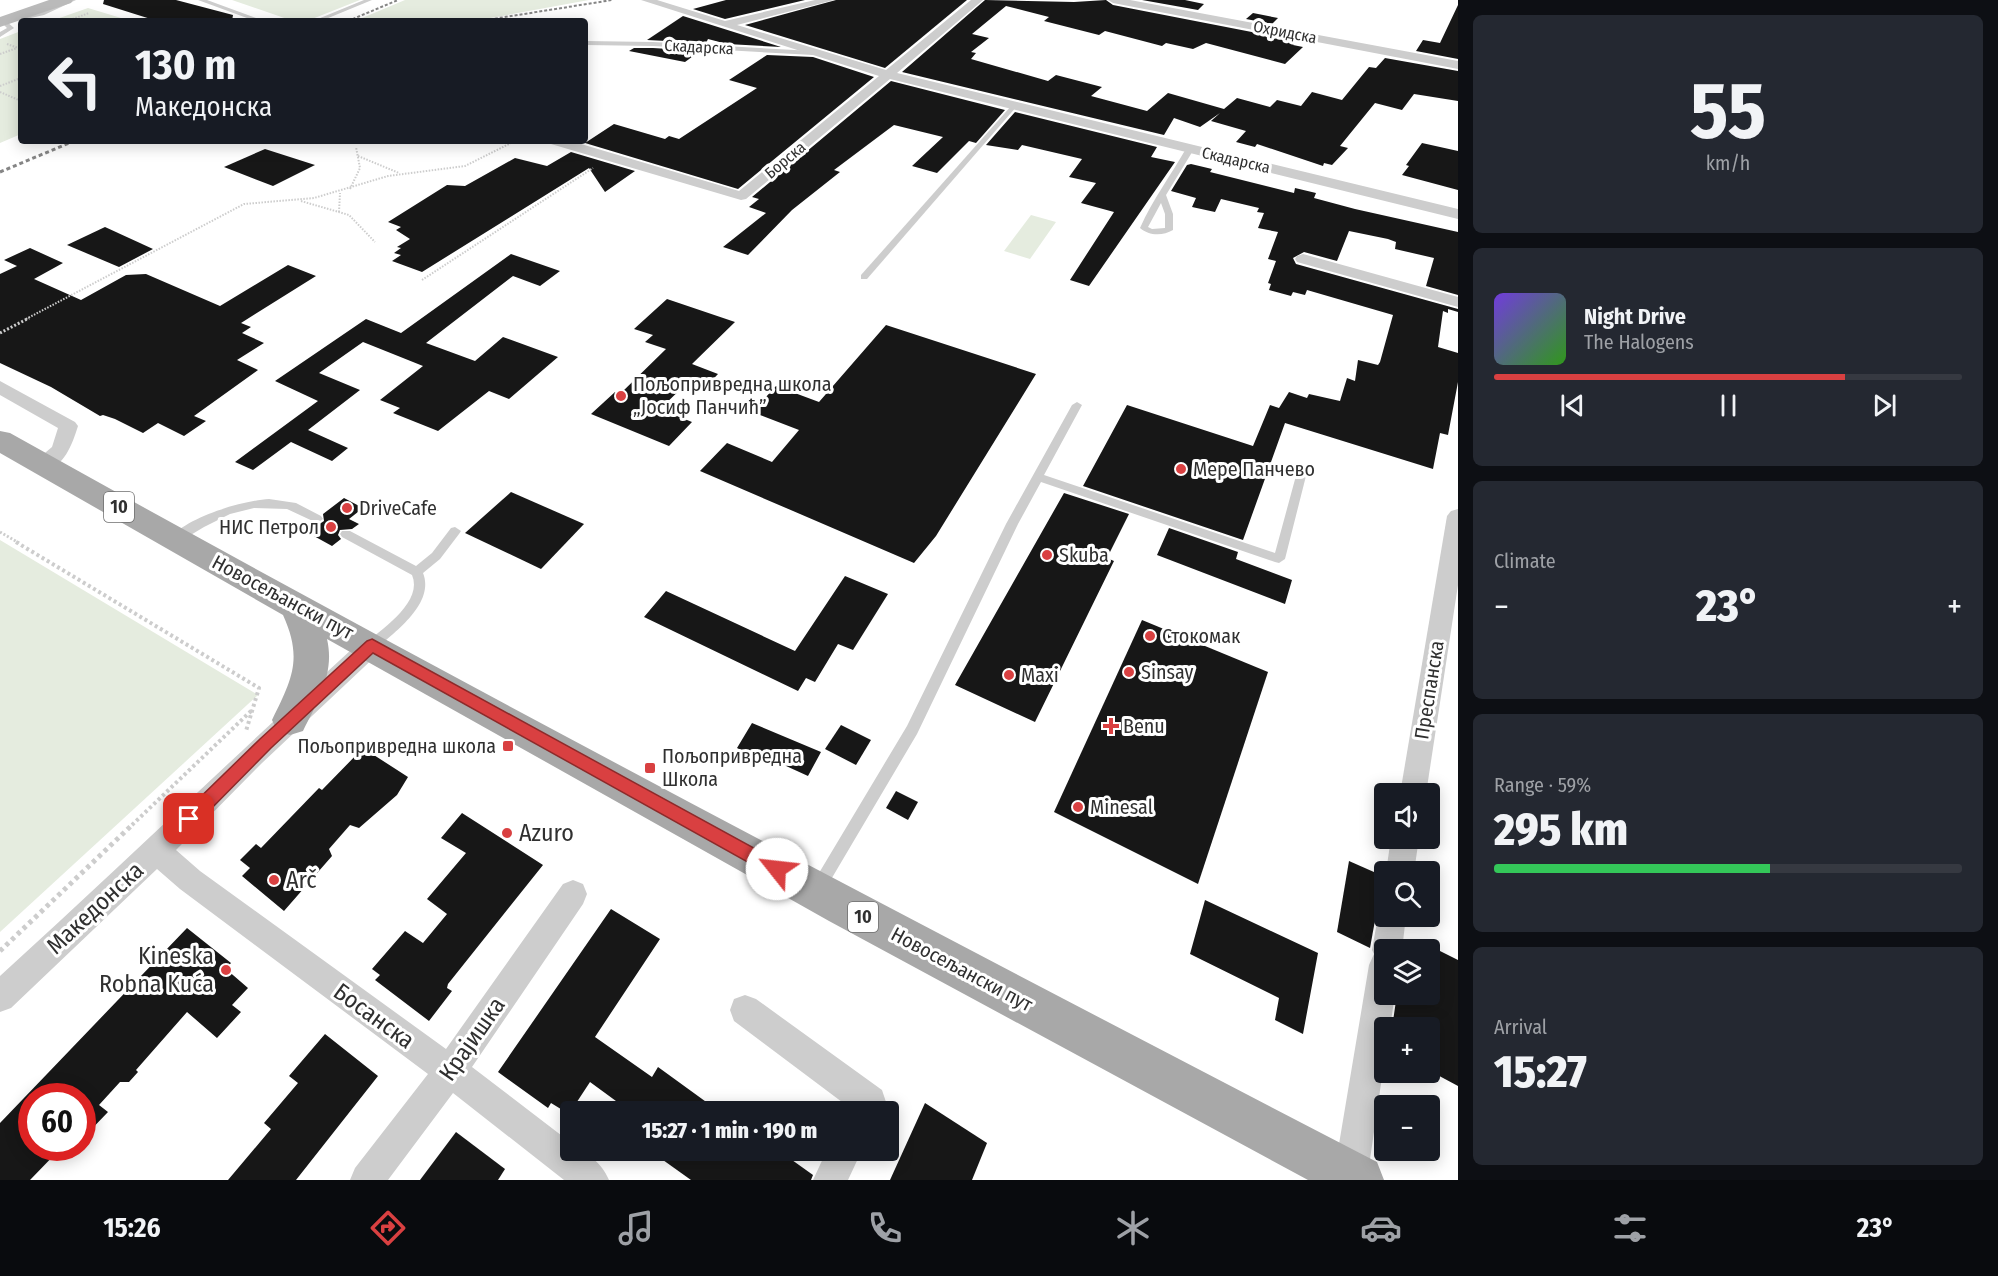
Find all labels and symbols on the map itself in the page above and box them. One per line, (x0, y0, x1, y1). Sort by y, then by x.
street label: Охридска (1252, 17, 1318, 47)
street label: Скадарска (664, 36, 734, 58)
street label: Борска (761, 137, 809, 182)
street label: Скадарска (1200, 143, 1272, 177)
place label: Пољопривредна школа „Јосиф Панчић” (633, 372, 832, 419)
marker: Пољопривредна школа „Јосиф Панчић” (614, 389, 628, 403)
place label: Мере Панчево (1193, 457, 1315, 481)
marker: Мере Панчево (1174, 462, 1188, 476)
road number: 10 (104, 492, 134, 522)
place label: DriveCafe (359, 496, 437, 520)
marker: DriveCafe (340, 501, 354, 515)
place label: НИС Петрол (219, 515, 319, 539)
marker: НИС Петрол (324, 520, 338, 534)
place label: Skuba (1059, 543, 1109, 567)
marker: Skuba (1040, 548, 1054, 562)
street label: Новосељански пут (208, 550, 359, 645)
place label: Стокомак (1162, 624, 1241, 648)
marker: Стокомак (1143, 629, 1157, 643)
street label: Преспанска (1409, 639, 1449, 741)
place label: Sinsay (1141, 660, 1193, 684)
place label: Maxi (1021, 663, 1059, 687)
marker: Sinsay (1122, 665, 1136, 679)
marker: Maxi (1002, 668, 1016, 682)
place label: Benu (1123, 714, 1165, 738)
marker: Benu (1104, 719, 1118, 733)
place label: Пољопривредна школа (297, 734, 496, 758)
marker: Пољопривредна школа (501, 739, 515, 753)
place label: Пољопривредна Школа (662, 744, 802, 791)
marker: Пољопривредна Школа (643, 761, 657, 775)
pin (163, 793, 214, 844)
place label: Minesal (1090, 795, 1153, 819)
marker: Minesal (1071, 800, 1085, 814)
place label: Azuro (519, 819, 574, 847)
marker: Azuro (500, 826, 514, 840)
position arrow (745, 837, 809, 901)
street label: Македонска (41, 856, 149, 960)
place label: Arč (286, 866, 317, 894)
marker: Arč (267, 873, 281, 887)
road number: 10 (848, 902, 878, 932)
street label: Новосељански пут (887, 922, 1038, 1017)
place label: Kineska Robna Kuća (99, 942, 214, 998)
marker: Kineska Robna Kuća (219, 963, 233, 977)
street label: Босанска (328, 977, 420, 1055)
street label: Крајишка (433, 992, 511, 1086)
speed limit sign: 60 (18, 1083, 96, 1161)

